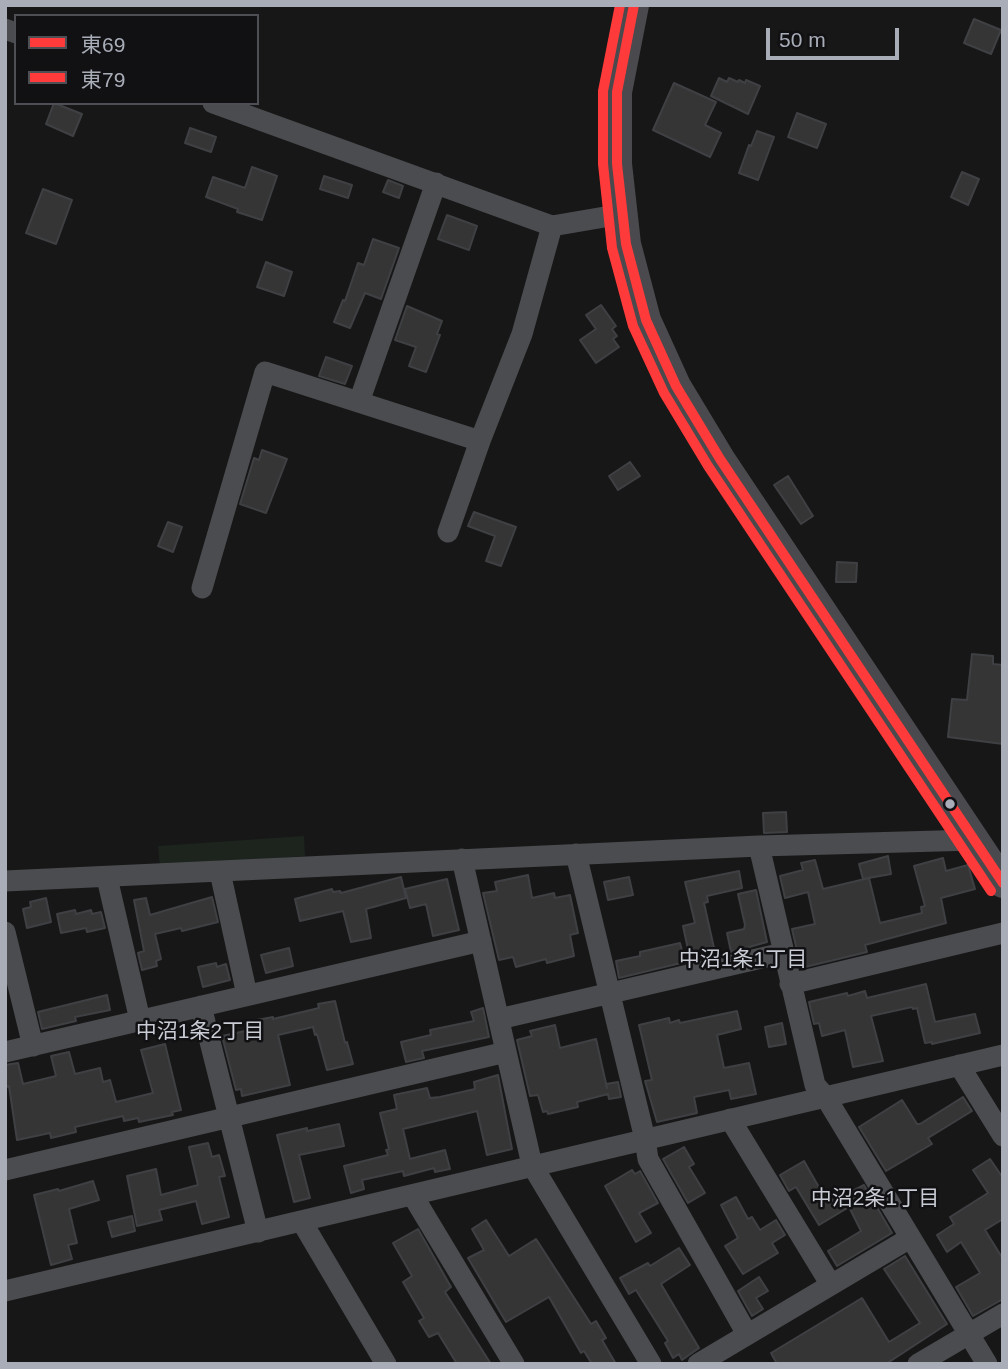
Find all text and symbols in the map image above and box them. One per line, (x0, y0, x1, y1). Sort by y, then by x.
legend (14, 14, 259, 105)
scale bar (770, 14, 903, 58)
text: 50 m (779, 28, 826, 51)
text: 東69 (81, 33, 125, 56)
text: 東79 (81, 68, 125, 91)
unlabelled marker (943, 797, 957, 811)
district label: 中沼1条1丁目 (679, 947, 807, 973)
district label: 中沼1条2丁目 (136, 1019, 264, 1045)
district label: 中沼2条1丁目 (811, 1186, 939, 1212)

